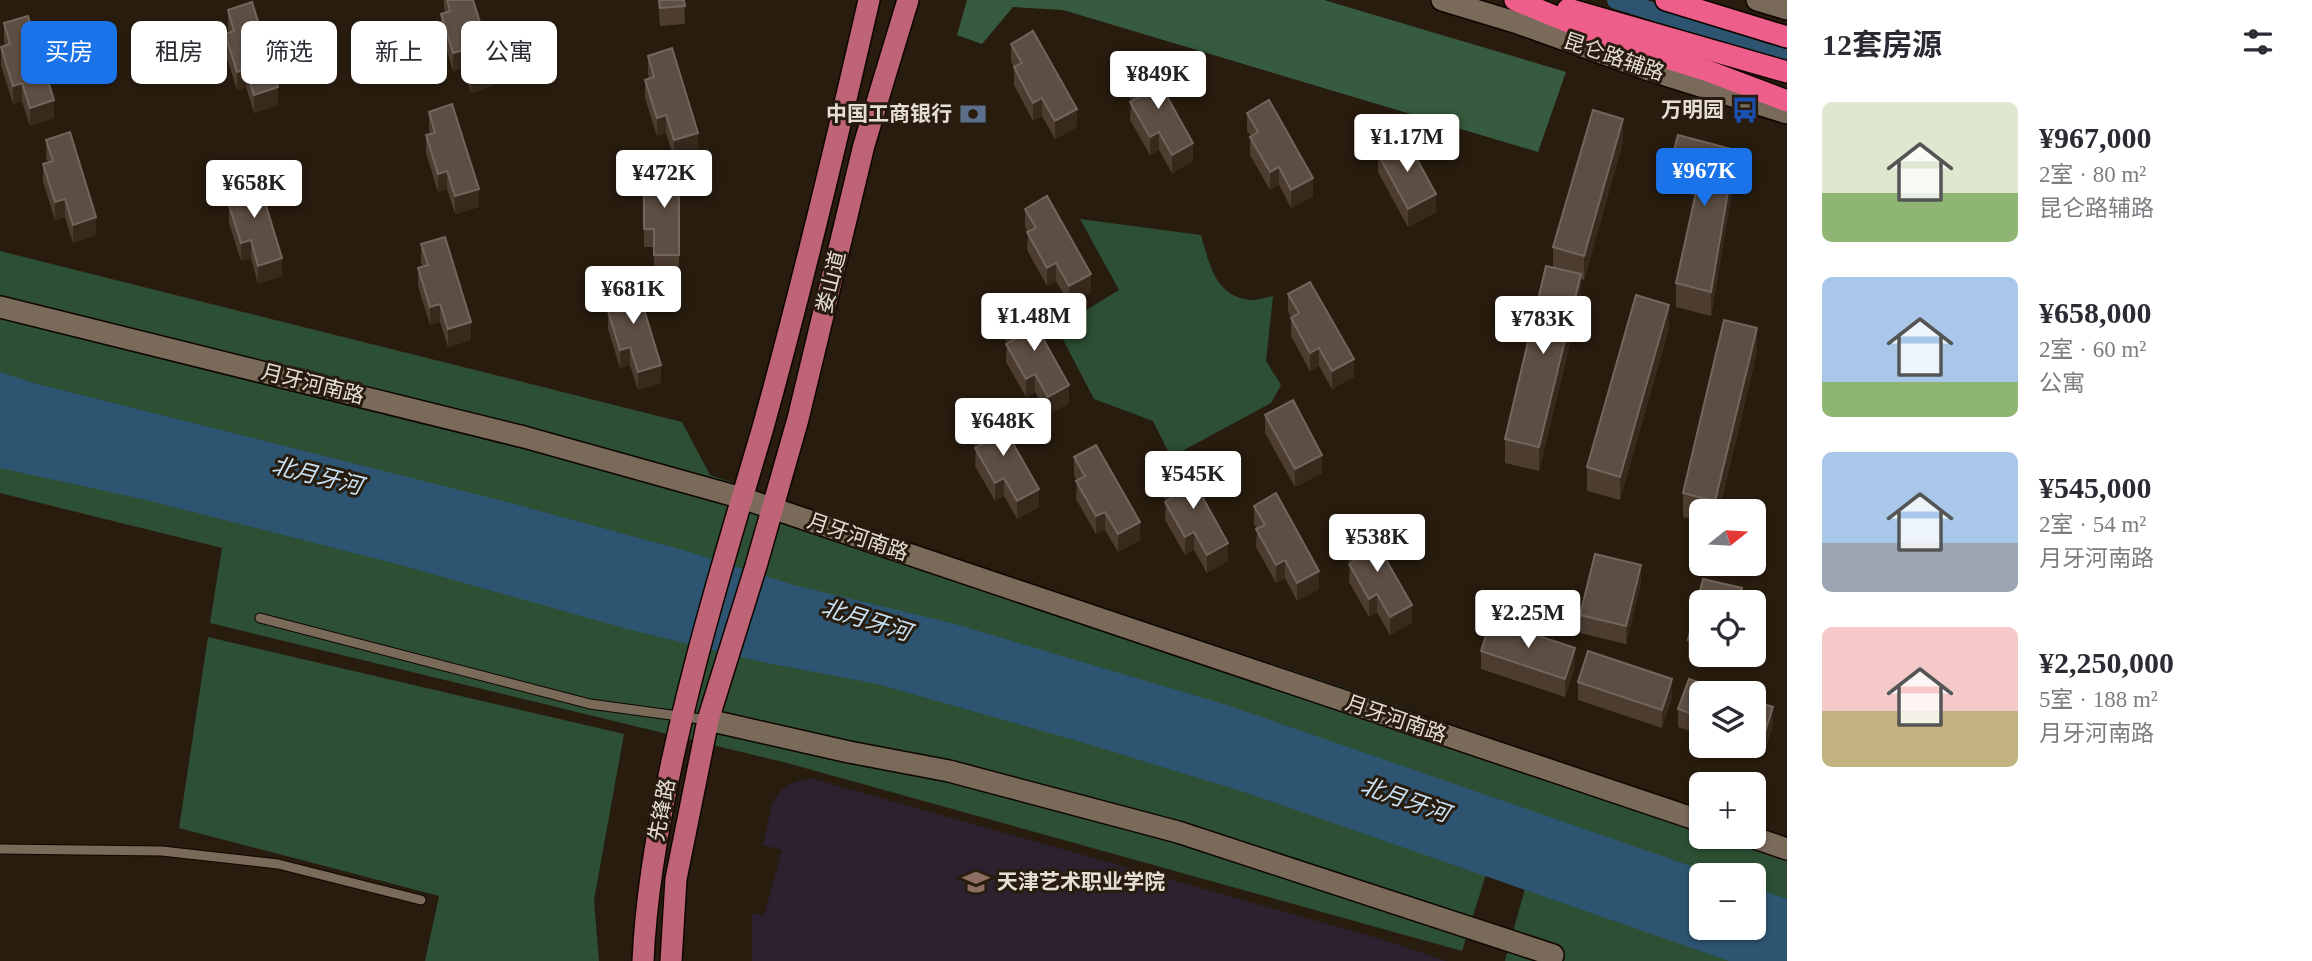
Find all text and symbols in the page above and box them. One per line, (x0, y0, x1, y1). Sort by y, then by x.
chip: 买房 (21, 21, 117, 84)
chip: 租房 (131, 21, 227, 84)
chip: 筛选 (241, 21, 337, 84)
chip: 新上 (351, 21, 447, 84)
chip: 公寓 (461, 21, 557, 84)
icon: filters (2239, 23, 2277, 61)
text: 12套房源 (1822, 28, 1942, 61)
street label: 昆仑路辅路 (1560, 29, 1668, 85)
pin: ¥849K (1109, 52, 1207, 111)
text: ¥849K (1126, 61, 1190, 86)
bus stop icon: 万明园 (1730, 95, 1760, 125)
place label: 万明园 (1661, 98, 1724, 122)
bank icon: 中国工商银行 (958, 99, 988, 129)
place label: 中国工商银行 (826, 102, 952, 126)
pin: ¥1.17M (1350, 114, 1464, 174)
text: ¥967,000 (2039, 121, 2152, 154)
text: ¥1.17M (1370, 124, 1444, 149)
icon: home (1878, 130, 1962, 214)
pin: ¥967K (1655, 148, 1753, 208)
pin: ¥472K (615, 150, 713, 210)
text: ¥967K (1672, 158, 1736, 183)
pin: ¥658K (205, 160, 303, 220)
text: ¥472K (632, 160, 696, 185)
text: 2室 · 80 m² (2039, 162, 2146, 187)
text: ¥658K (222, 170, 286, 195)
text: 昆仑路辅路 (2039, 196, 2154, 221)
street label: 娄山道 (812, 249, 850, 315)
pin: ¥681K (584, 266, 682, 326)
text: ¥681K (601, 276, 665, 301)
pin: ¥1.48M (977, 294, 1091, 353)
pin: ¥783K (1494, 296, 1592, 356)
text: ¥658,000 (2039, 296, 2152, 329)
text: ¥1.48M (997, 303, 1071, 328)
icon: home (1878, 305, 1962, 389)
text: ¥783K (1511, 306, 1575, 331)
text: 2室 · 60 m² (2039, 337, 2146, 362)
street label: 月牙河南路 (259, 360, 367, 408)
text: 公寓 (2039, 371, 2085, 396)
pin: ¥648K (954, 398, 1052, 458)
text: ¥648K (971, 408, 1035, 433)
pin: ¥545K (1144, 452, 1242, 511)
water label: 北月牙河 (269, 453, 369, 500)
text: ¥545K (1161, 461, 1225, 486)
text: ¥545,000 (2039, 471, 2152, 504)
icon: home (1878, 480, 1962, 564)
north arrow (1689, 499, 1766, 576)
map controls (1689, 499, 1766, 940)
street label: 月牙河南路 (804, 509, 912, 565)
text: 2室 · 54 m² (2039, 512, 2146, 537)
pin: ¥538K (1328, 514, 1426, 574)
text: ¥538K (1345, 524, 1409, 549)
text: 月牙河南路 (2039, 546, 2154, 571)
pin: ¥2.25M (1471, 590, 1585, 650)
button: locate (1689, 590, 1766, 667)
water label: 北月牙河 (818, 595, 917, 647)
text: ¥2.25M (1491, 600, 1565, 625)
text: ¥2,250,000 (2039, 646, 2174, 679)
icon: home (1878, 655, 1962, 739)
button: layers (1689, 681, 1766, 758)
text: 5室 · 188 m² (2039, 687, 2158, 712)
street label: 月牙河南路 (1342, 691, 1450, 747)
text: 月牙河南路 (2039, 721, 2154, 746)
button: + (1689, 772, 1766, 849)
water label: 北月牙河 (1357, 773, 1456, 828)
street label: 先锋路 (644, 777, 680, 843)
button: − (1689, 863, 1766, 940)
school or university icon: 天津艺术职业学院 (961, 867, 991, 897)
place label: 天津艺术职业学院 (997, 870, 1165, 894)

